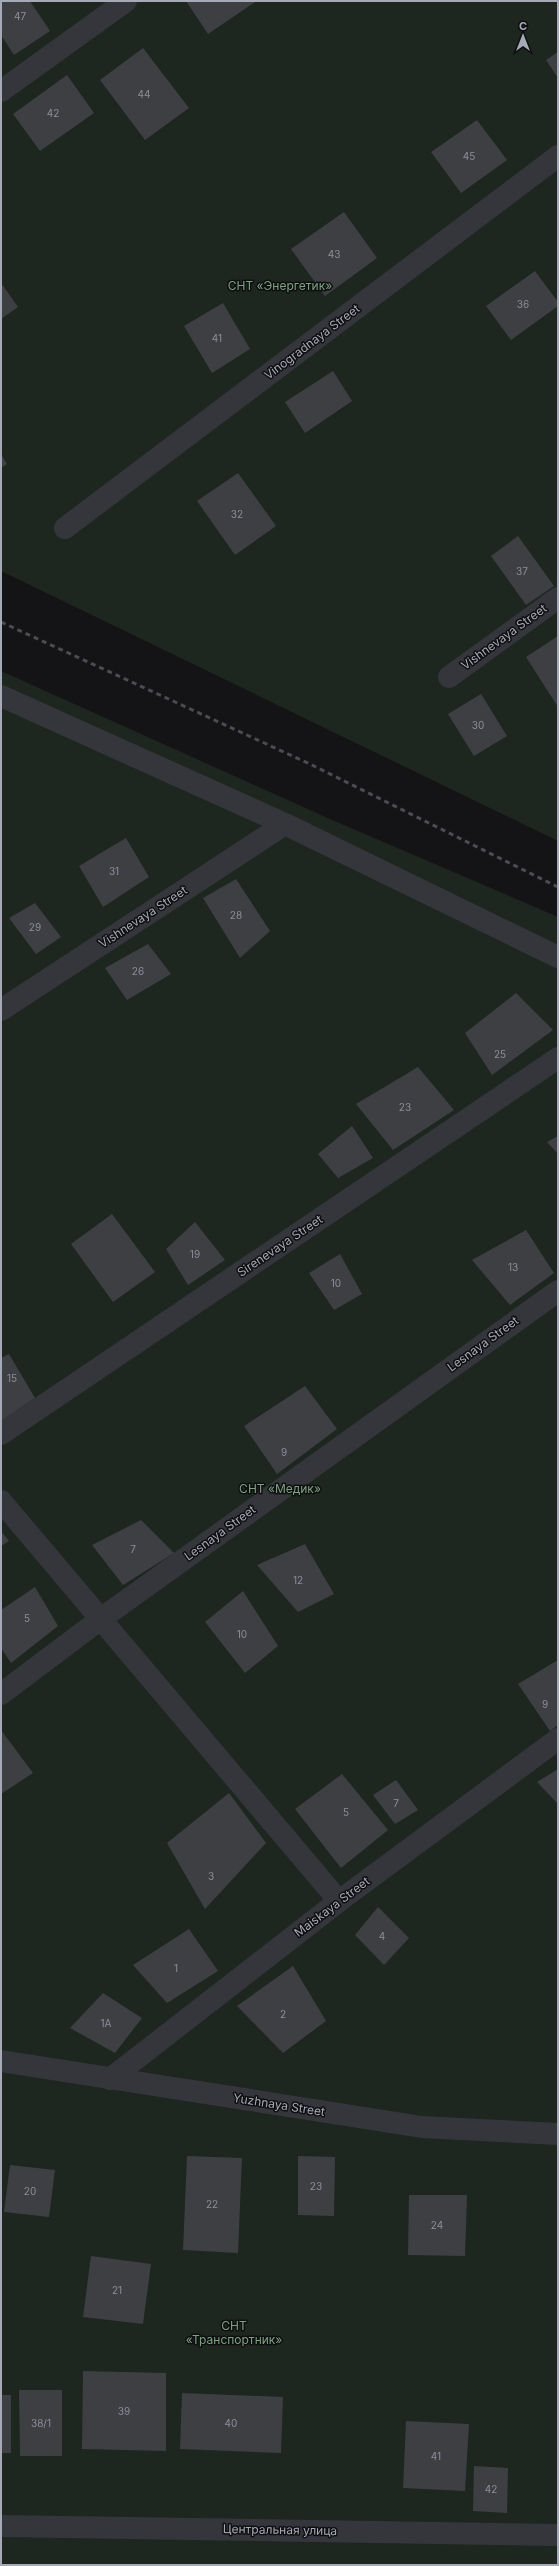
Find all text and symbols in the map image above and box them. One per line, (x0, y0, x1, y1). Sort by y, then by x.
house number: 47 (14, 10, 26, 22)
north arrow (503, 16, 543, 56)
text: С (519, 19, 527, 33)
house number: 44 (138, 88, 150, 100)
house number: 42 (47, 107, 59, 119)
house number: 45 (463, 150, 475, 162)
house number: 43 (328, 248, 340, 260)
park label: СНТ «Энергетик» (228, 278, 332, 293)
house number: 36 (517, 298, 529, 310)
street label: Vinogradnaya Street (261, 301, 362, 382)
house number: 41 (212, 332, 222, 344)
house number: 32 (231, 508, 243, 520)
house number: 37 (516, 565, 528, 577)
street label: Vishnevaya Street (458, 600, 550, 673)
house number: 30 (472, 719, 484, 731)
house number: 31 (109, 865, 119, 877)
street label: Vishnevaya Street (96, 882, 190, 951)
house number: 28 (230, 909, 242, 921)
house number: 29 (29, 921, 41, 933)
house number: 26 (132, 965, 144, 977)
house number: 25 (494, 1048, 506, 1060)
house number: 23 (399, 1101, 411, 1113)
street label: Sirenevaya Street (234, 1211, 325, 1280)
house number: 19 (190, 1248, 200, 1260)
house number: 13 (508, 1261, 518, 1273)
house number: 10 (331, 1277, 341, 1289)
street label: Lesnaya Street (444, 1313, 521, 1374)
house number: 15 (7, 1372, 17, 1384)
house number: 9 (281, 1446, 287, 1458)
park label: СНТ «Медик» (239, 1481, 321, 1496)
street label: Lesnaya Street (181, 1502, 258, 1563)
house number: 7 (130, 1543, 136, 1555)
house number: 12 (293, 1574, 303, 1586)
house number: 5 (24, 1612, 30, 1624)
house number: 10 (237, 1628, 247, 1640)
house number: 9 (542, 1698, 548, 1710)
house number: 7 (393, 1797, 399, 1809)
house number: 5 (343, 1806, 349, 1818)
house number: 3 (208, 1870, 214, 1882)
street label: Maiskaya Street (291, 1873, 372, 1940)
house number: 4 (379, 1930, 385, 1942)
house number: 1 (174, 1962, 178, 1974)
house number: 2 (280, 2008, 286, 2020)
house number: 1А (101, 2017, 112, 2029)
street label: Yuzhnaya Street (232, 2090, 326, 2119)
house number: 23 (310, 2180, 322, 2192)
house number: 20 (24, 2185, 36, 2197)
house number: 22 (206, 2198, 218, 2210)
house number: 24 (431, 2219, 443, 2231)
house number: 21 (112, 2284, 122, 2296)
park label: СНТ «Транспортник» (186, 2318, 282, 2347)
house number: 39 (118, 2405, 130, 2417)
house number: 38/1 (31, 2417, 51, 2429)
house number: 40 (225, 2417, 237, 2429)
house number: 41 (431, 2450, 441, 2462)
house number: 42 (485, 2483, 497, 2495)
street label: Центральная улица (223, 2521, 337, 2538)

